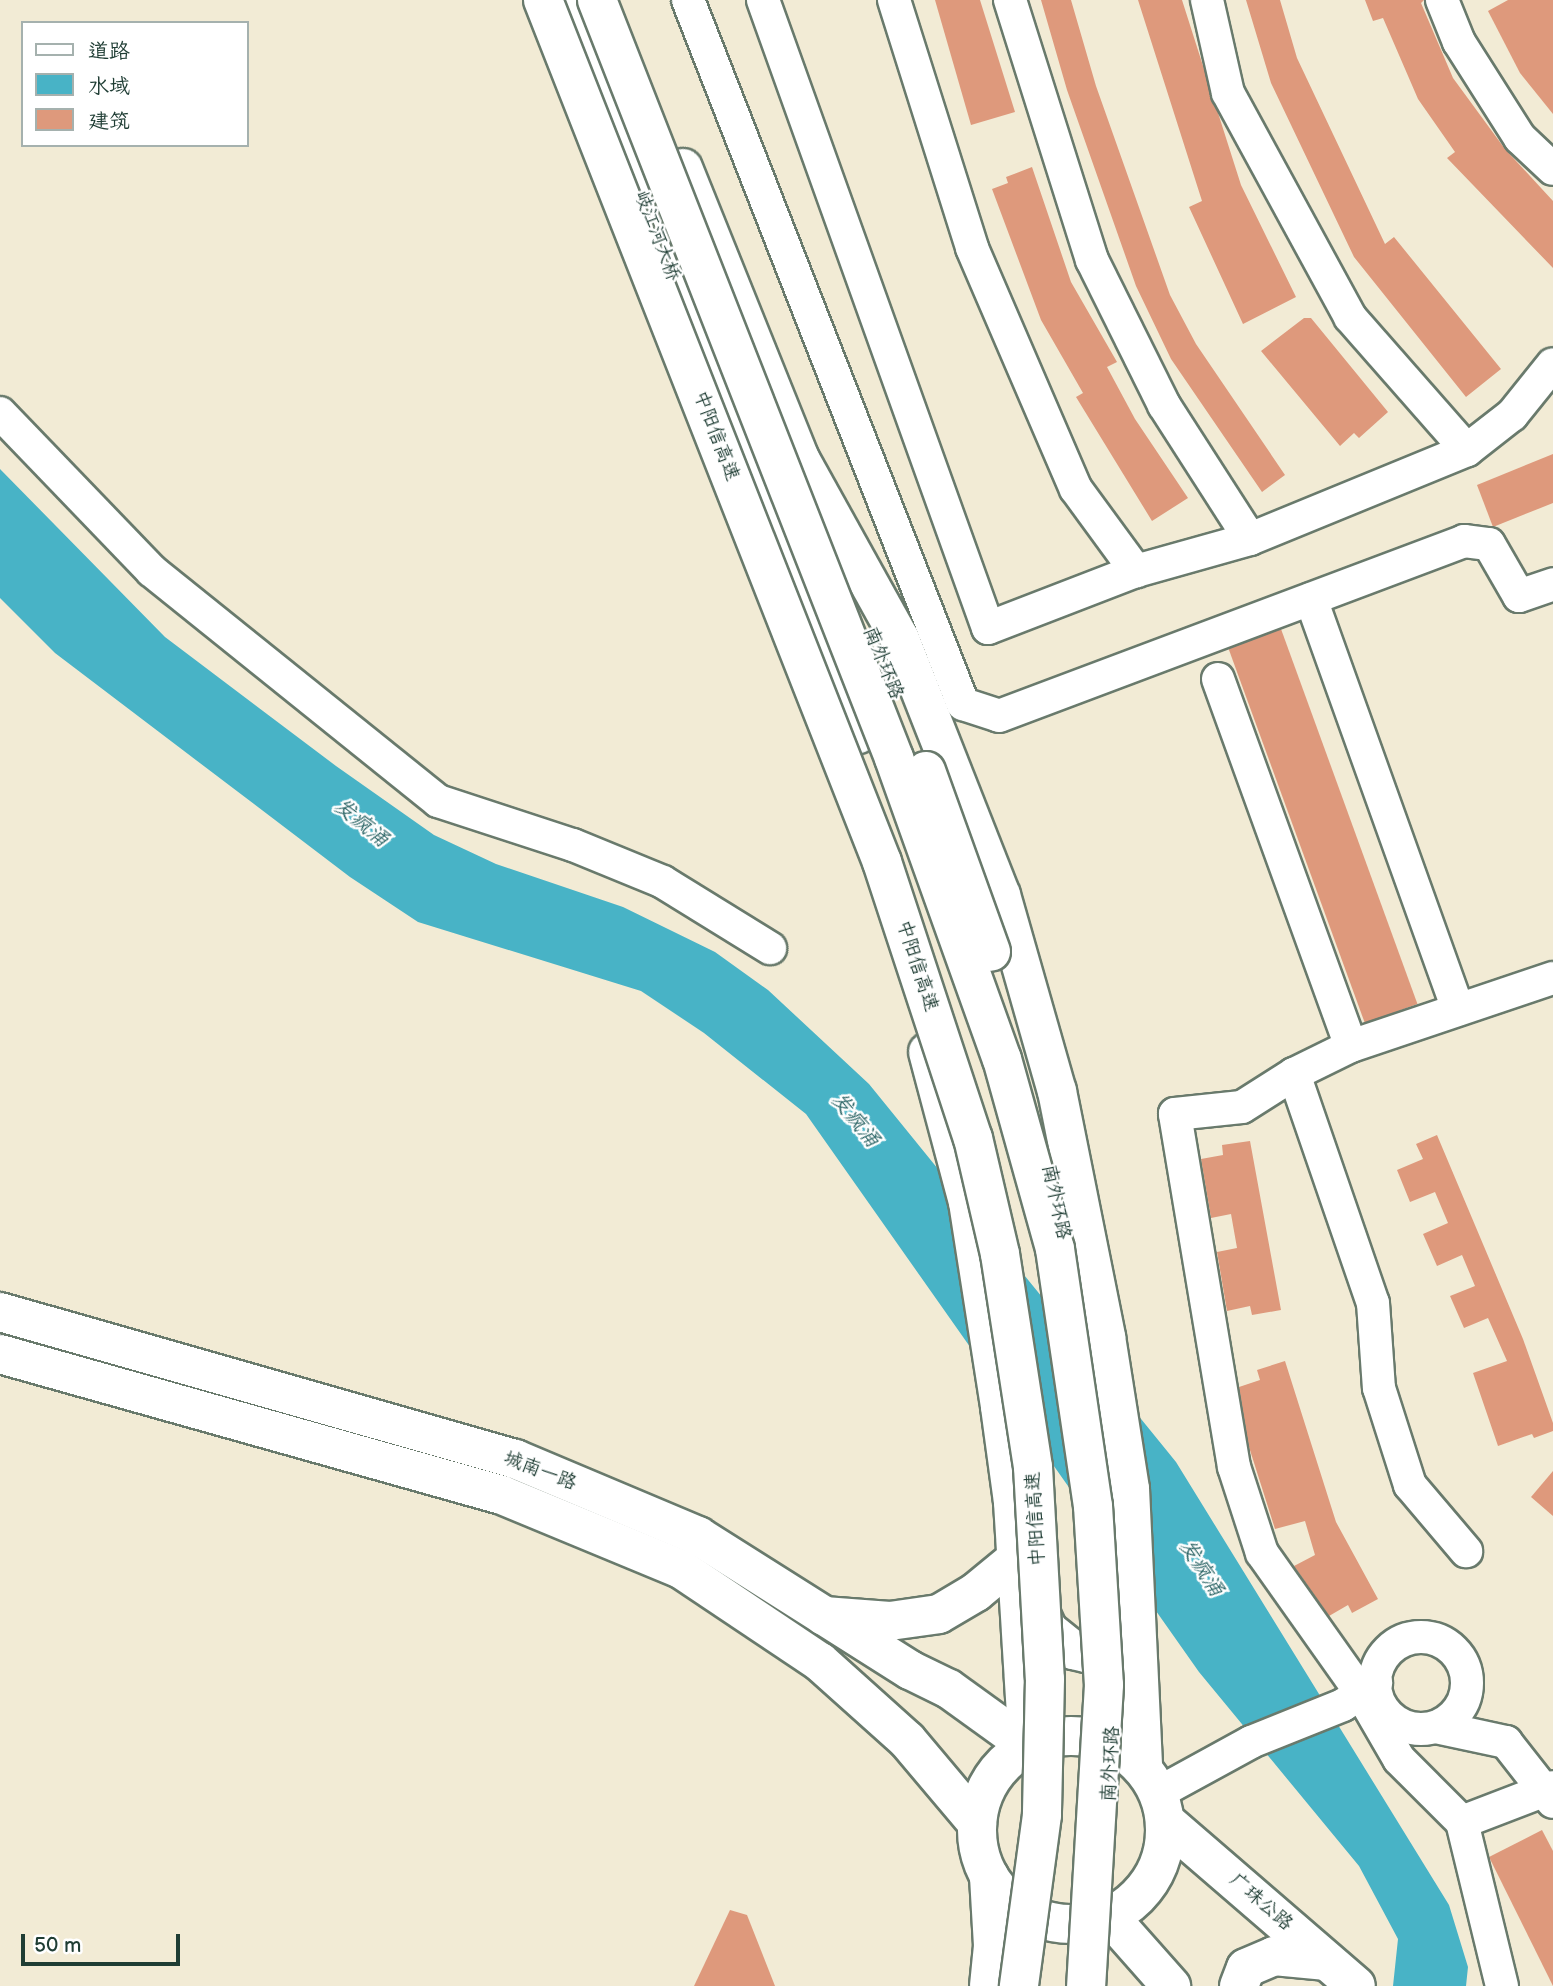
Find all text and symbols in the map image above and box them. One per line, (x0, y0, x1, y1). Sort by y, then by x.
legend (21, 21, 248, 147)
text: 道路 (88, 39, 130, 64)
text: 水域 (88, 74, 130, 99)
text: 建筑 (88, 109, 130, 134)
street label: 岐江河大桥 (629, 188, 685, 284)
street label: 中阳信高速 (688, 388, 744, 484)
street label: 南外环路 (858, 623, 908, 703)
water label: 发疯涌 (329, 793, 393, 853)
street label: 中阳信高速 (891, 917, 943, 1015)
water label: 发疯涌 (825, 1088, 885, 1152)
street label: 南外环路 (1037, 1162, 1075, 1242)
street label: 城南一路 (500, 1447, 580, 1495)
street label: 中阳信高速 (1022, 1471, 1050, 1567)
water label: 发疯涌 (1173, 1535, 1229, 1601)
street label: 南外环路 (1098, 1725, 1124, 1803)
street label: 广珠公路 (1225, 1868, 1297, 1936)
scale bar (24, 1920, 184, 1964)
text: 50 m (34, 1933, 81, 1958)

